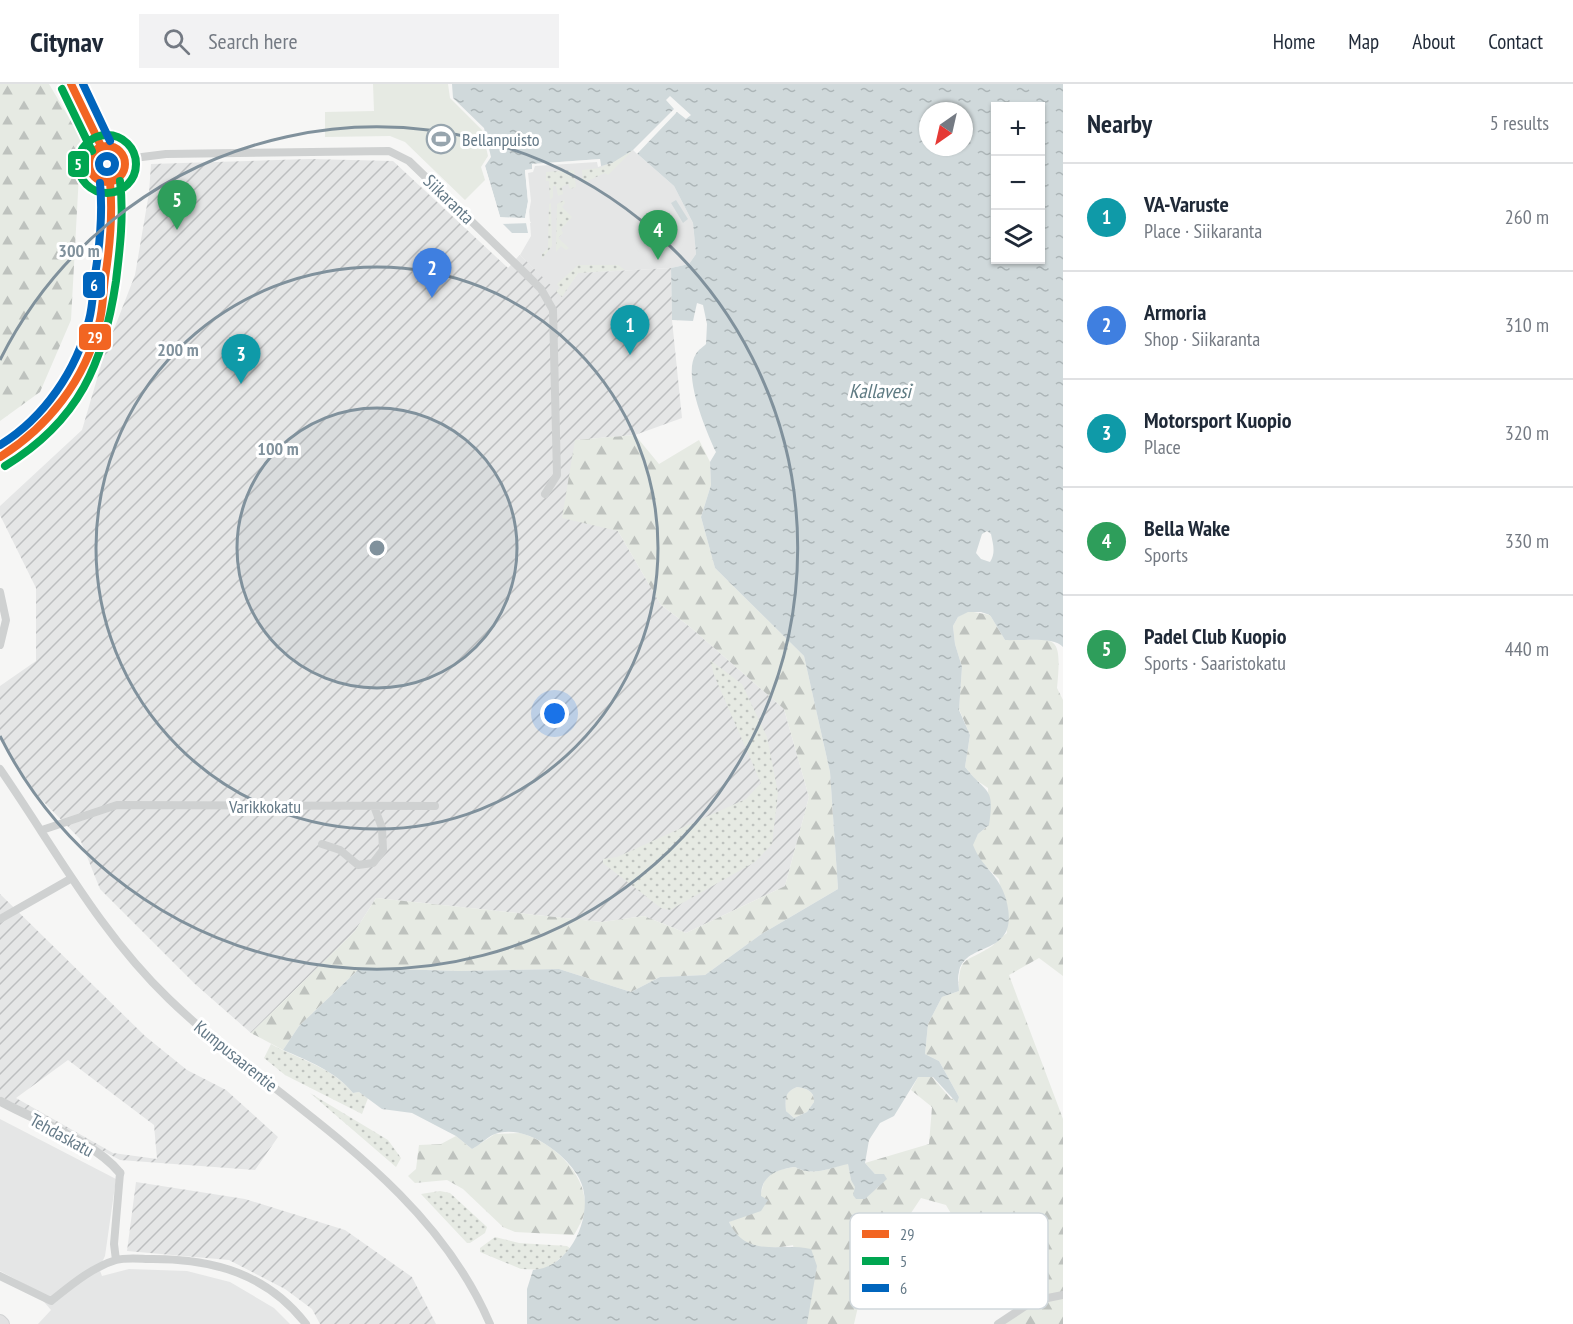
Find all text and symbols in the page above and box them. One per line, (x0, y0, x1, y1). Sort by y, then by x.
search box (139, 14, 559, 68)
text: Citynav (30, 23, 103, 60)
icon: search (160, 25, 193, 58)
text: Search here (208, 27, 298, 55)
text: Home (1273, 28, 1315, 55)
text: Map (1348, 28, 1379, 55)
text: About (1412, 28, 1455, 55)
text: Contact (1488, 28, 1543, 55)
north arrow (919, 102, 973, 156)
map controls (991, 102, 1045, 264)
button: + (991, 102, 1045, 156)
text: Nearby (1087, 107, 1152, 140)
text: 5 results (1490, 110, 1549, 136)
sports icon: Bellanpuisto (425, 123, 457, 155)
place label: Bellanpuisto (462, 128, 540, 151)
line badge: 5 (67, 150, 90, 178)
text: 5 (74, 154, 82, 174)
button: − (991, 156, 1045, 210)
street label: Siikaranta (419, 169, 479, 229)
pin: 5 (158, 180, 196, 230)
text: VA-Varuste (1144, 190, 1229, 218)
text: 1 (1102, 204, 1111, 230)
text: 260 m (1505, 204, 1549, 230)
pin: 4 (638, 210, 678, 260)
button: layers (991, 210, 1045, 264)
text: Place · Siikaranta (1144, 218, 1262, 244)
text: 300 m (58, 239, 100, 262)
pin: 2 (412, 248, 452, 298)
line badge: 6 (82, 271, 106, 299)
text: 6 (90, 275, 98, 295)
text: Armoria (1144, 298, 1206, 326)
pin: 1 (610, 306, 650, 355)
text: 2 (1102, 312, 1111, 338)
text: 310 m (1505, 312, 1549, 338)
line badge: 29 (78, 323, 112, 351)
text: Shop · Siikaranta (1144, 326, 1260, 352)
text: 29 (87, 327, 103, 347)
pin: 3 (222, 334, 260, 384)
text: 200 m (157, 338, 199, 361)
water label: Kallavesi (849, 378, 914, 404)
text: Motorsport Kuopio (1144, 406, 1292, 434)
text: 3 (1102, 420, 1111, 446)
text: 320 m (1505, 420, 1549, 446)
text: Place (1144, 434, 1181, 460)
text: 100 m (257, 437, 299, 460)
text: Bella Wake (1144, 514, 1230, 542)
text: 4 (1102, 528, 1111, 554)
text: 330 m (1505, 528, 1549, 554)
centre of rings (367, 538, 387, 558)
text: Sports (1144, 542, 1188, 568)
text: Padel Club Kuopio (1144, 622, 1287, 650)
text: 5 (1102, 636, 1111, 662)
text: 440 m (1505, 636, 1549, 662)
text: Sports · Saaristokatu (1144, 650, 1286, 676)
your location (540, 699, 569, 728)
street label: Varikkokatu (228, 795, 301, 818)
street label: Kumpusaarentie (190, 1015, 282, 1097)
street label: Tehdaskatu (26, 1108, 98, 1162)
legend (850, 1213, 1048, 1309)
text: 29 (900, 1224, 914, 1244)
text: 5 (900, 1251, 907, 1271)
text: 6 (900, 1278, 907, 1298)

